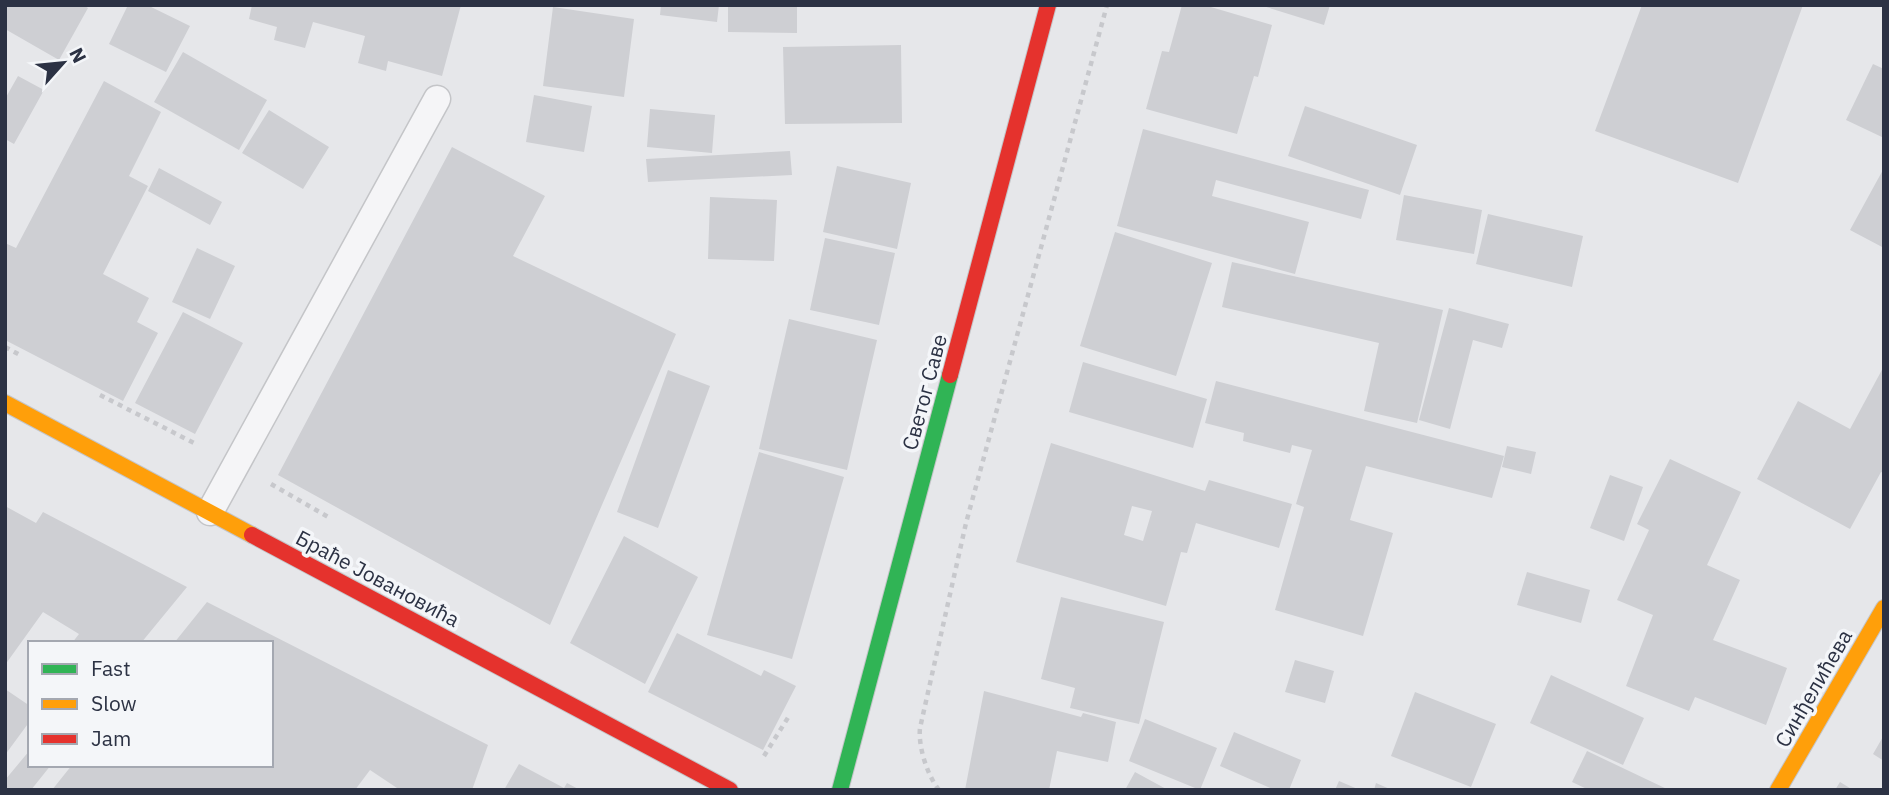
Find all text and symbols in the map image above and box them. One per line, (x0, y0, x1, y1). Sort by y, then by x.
north arrow (28, 28, 98, 98)
text: N (64, 44, 92, 67)
street label: Светог Саве (895, 331, 953, 453)
street label: Браће Јовановића (291, 523, 465, 633)
street label: Синђелићева (1768, 624, 1858, 752)
legend (28, 641, 273, 767)
text: Fast (91, 654, 131, 682)
text: Slow (91, 689, 137, 717)
text: Jam (91, 724, 131, 752)

